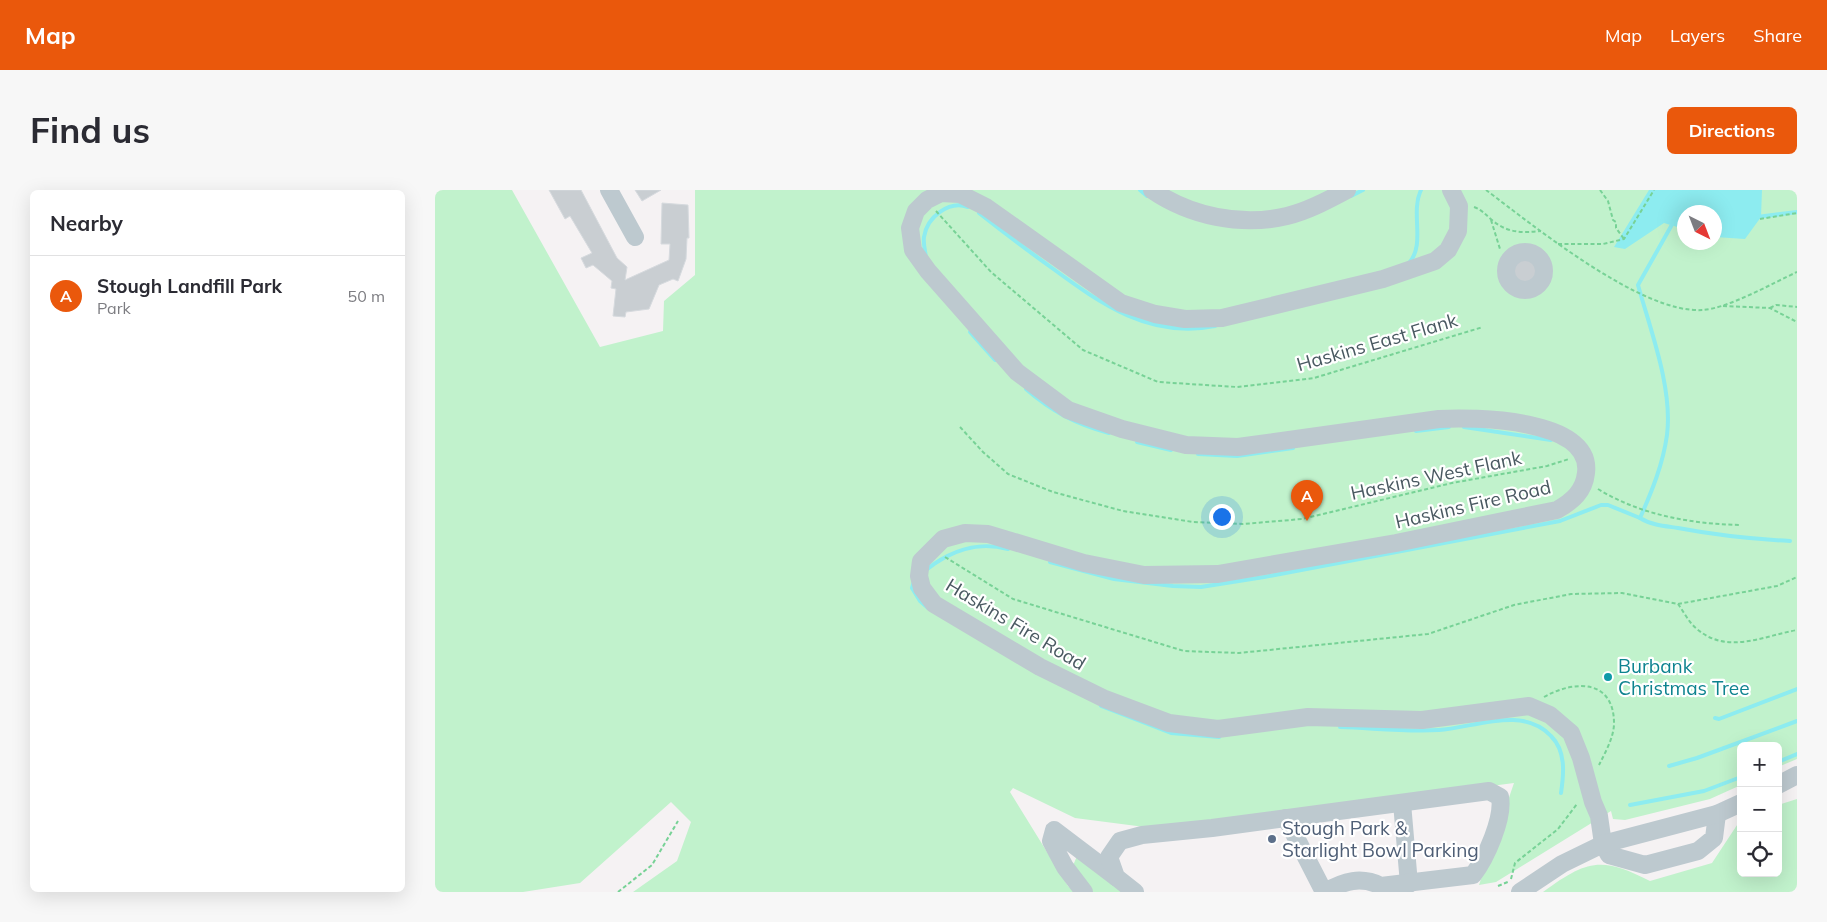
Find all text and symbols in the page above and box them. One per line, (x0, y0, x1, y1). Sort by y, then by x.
text: Map (25, 20, 76, 50)
text: Map (1605, 24, 1642, 47)
text: Layers (1670, 24, 1725, 47)
text: Share (1753, 24, 1802, 47)
button: Directions (1667, 107, 1797, 154)
text: Find us (30, 108, 150, 152)
north arrow (1677, 205, 1722, 250)
text: Nearby (50, 210, 123, 236)
text: Stough Landfill Park (97, 274, 282, 298)
text: A (60, 286, 72, 306)
text: 50 m (348, 286, 385, 306)
text: Park (97, 298, 131, 318)
street label: Haskins East Flank (1294, 308, 1460, 376)
street label: Haskins West Flank (1348, 445, 1524, 505)
street label: Haskins Fire Road (1393, 474, 1553, 534)
pin: A (1291, 480, 1323, 521)
your location (1209, 504, 1235, 530)
street label: Haskins Fire Road (942, 573, 1090, 675)
place label: Burbank Christmas Tree (1618, 654, 1749, 700)
marker: Burbank Christmas Tree (1602, 671, 1614, 683)
map controls (1737, 742, 1782, 877)
button: + (1737, 742, 1782, 787)
button: − (1737, 787, 1782, 832)
place label: Stough Park & Starlight Bowl Parking (1282, 816, 1479, 862)
button: locate (1737, 832, 1782, 877)
marker: Stough Park & Starlight Bowl Parking (1266, 833, 1278, 845)

